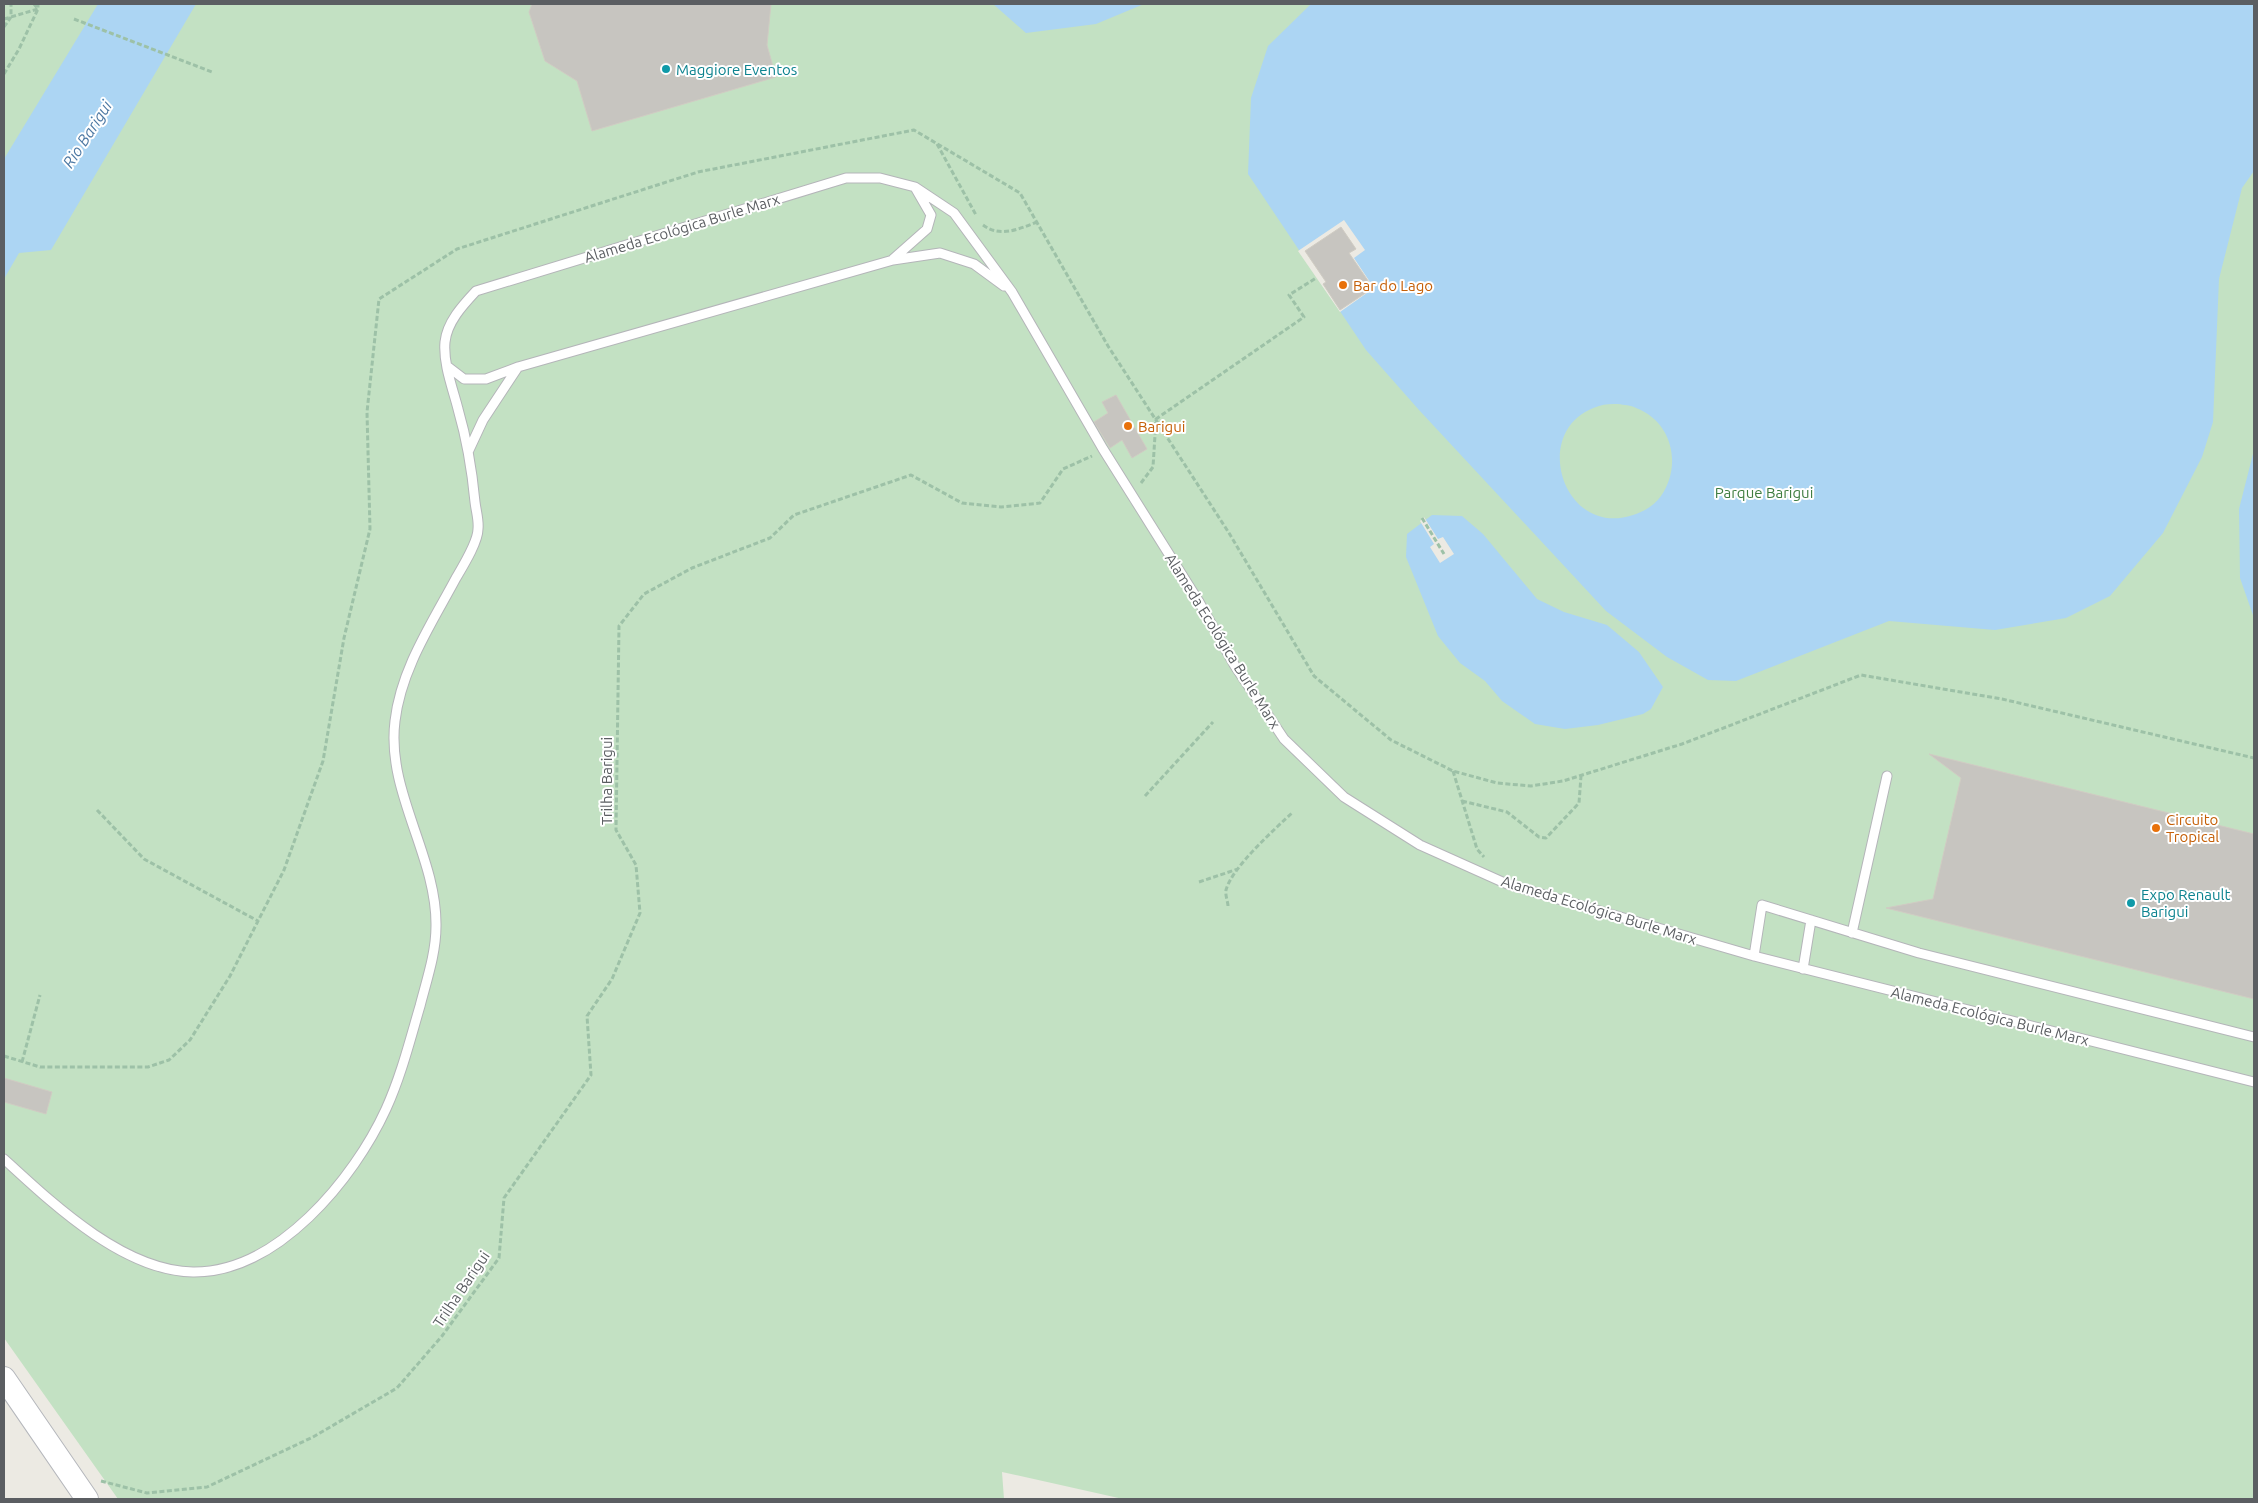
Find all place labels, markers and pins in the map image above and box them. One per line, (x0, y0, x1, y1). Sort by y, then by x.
place label: Maggiore Eventos (676, 61, 797, 78)
marker: Maggiore Eventos (660, 63, 672, 75)
place label: Bar do Lago (1353, 277, 1433, 294)
marker: Bar do Lago (1337, 279, 1349, 291)
place label: Barigui (1138, 418, 1185, 435)
marker: Barigui (1122, 420, 1134, 432)
place label: Circuito Tropical (2166, 811, 2219, 845)
marker: Circuito Tropical (2150, 822, 2162, 834)
place label: Expo Renault Barigui (2141, 886, 2230, 920)
marker: Expo Renault Barigui (2125, 897, 2137, 909)

